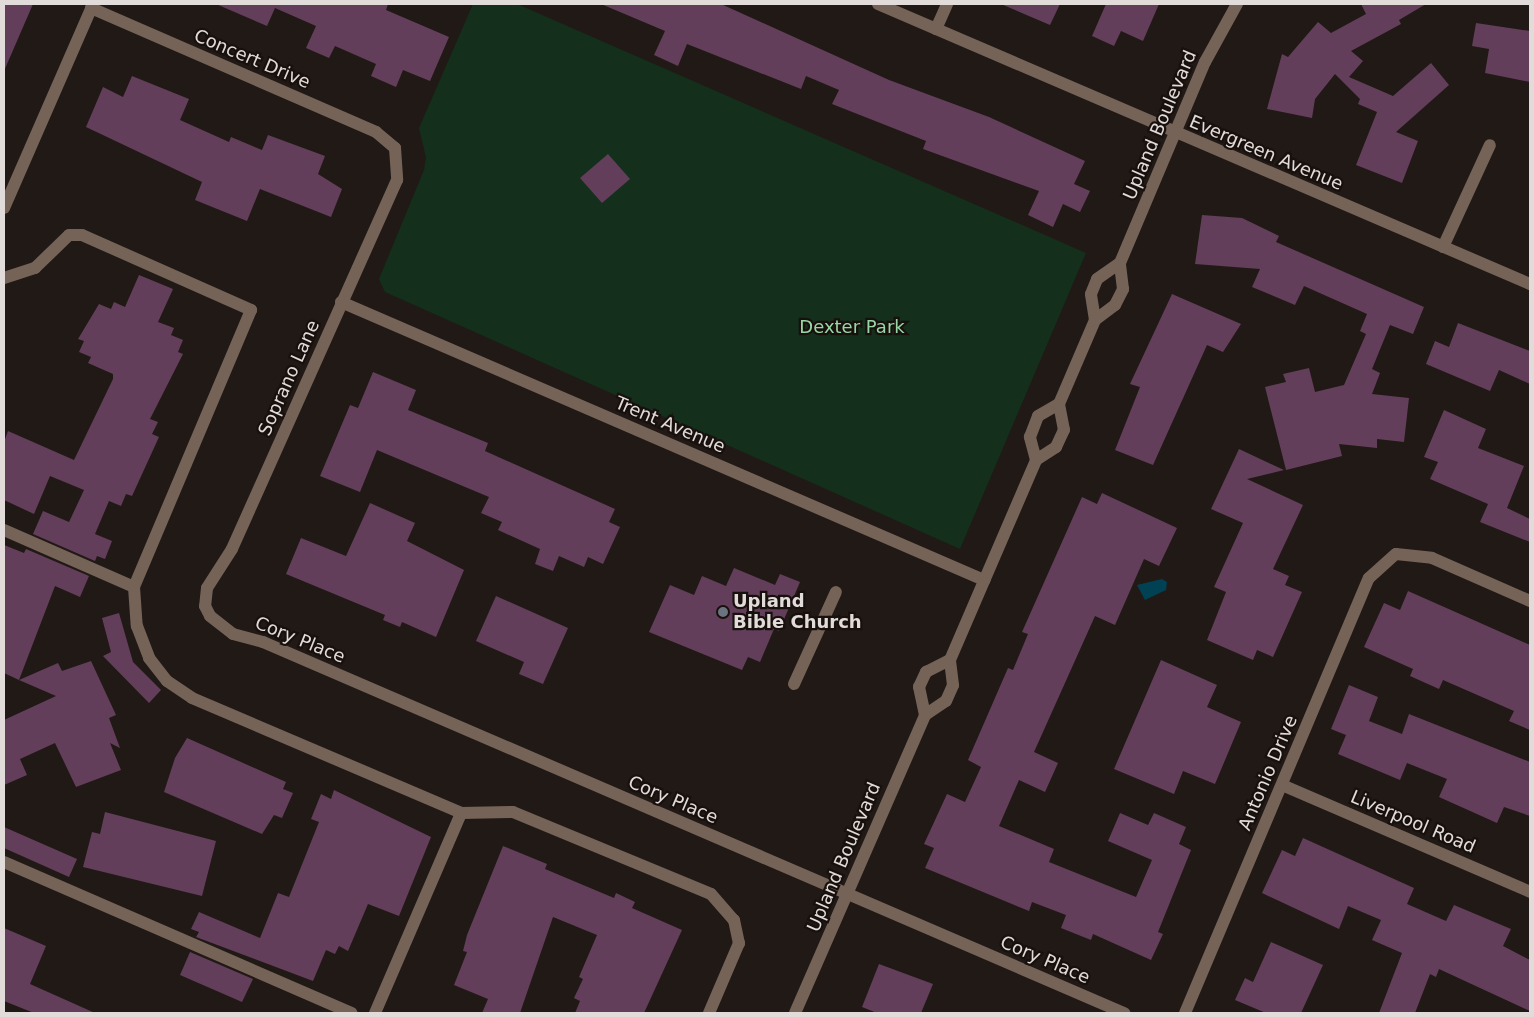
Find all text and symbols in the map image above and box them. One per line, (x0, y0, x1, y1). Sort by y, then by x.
street label: Concert Drive (191, 25, 313, 93)
street label: Upland Boulevard (1119, 47, 1201, 203)
street label: Evergreen Avenue (1186, 111, 1346, 195)
park label: Dexter Park (799, 316, 905, 338)
street label: Soprano Lane (254, 317, 324, 439)
street label: Trent Avenue (612, 392, 728, 458)
place label: Upland Bible Church (733, 591, 862, 634)
marker: Upland Bible Church (717, 606, 729, 618)
street label: Cory Place (252, 612, 348, 668)
street label: Antonio Drive (1234, 712, 1302, 834)
street label: Cory Place (625, 771, 721, 829)
street label: Upland Boulevard (803, 779, 885, 935)
street label: Liverpool Road (1347, 786, 1479, 858)
street label: Cory Place (997, 931, 1093, 989)

